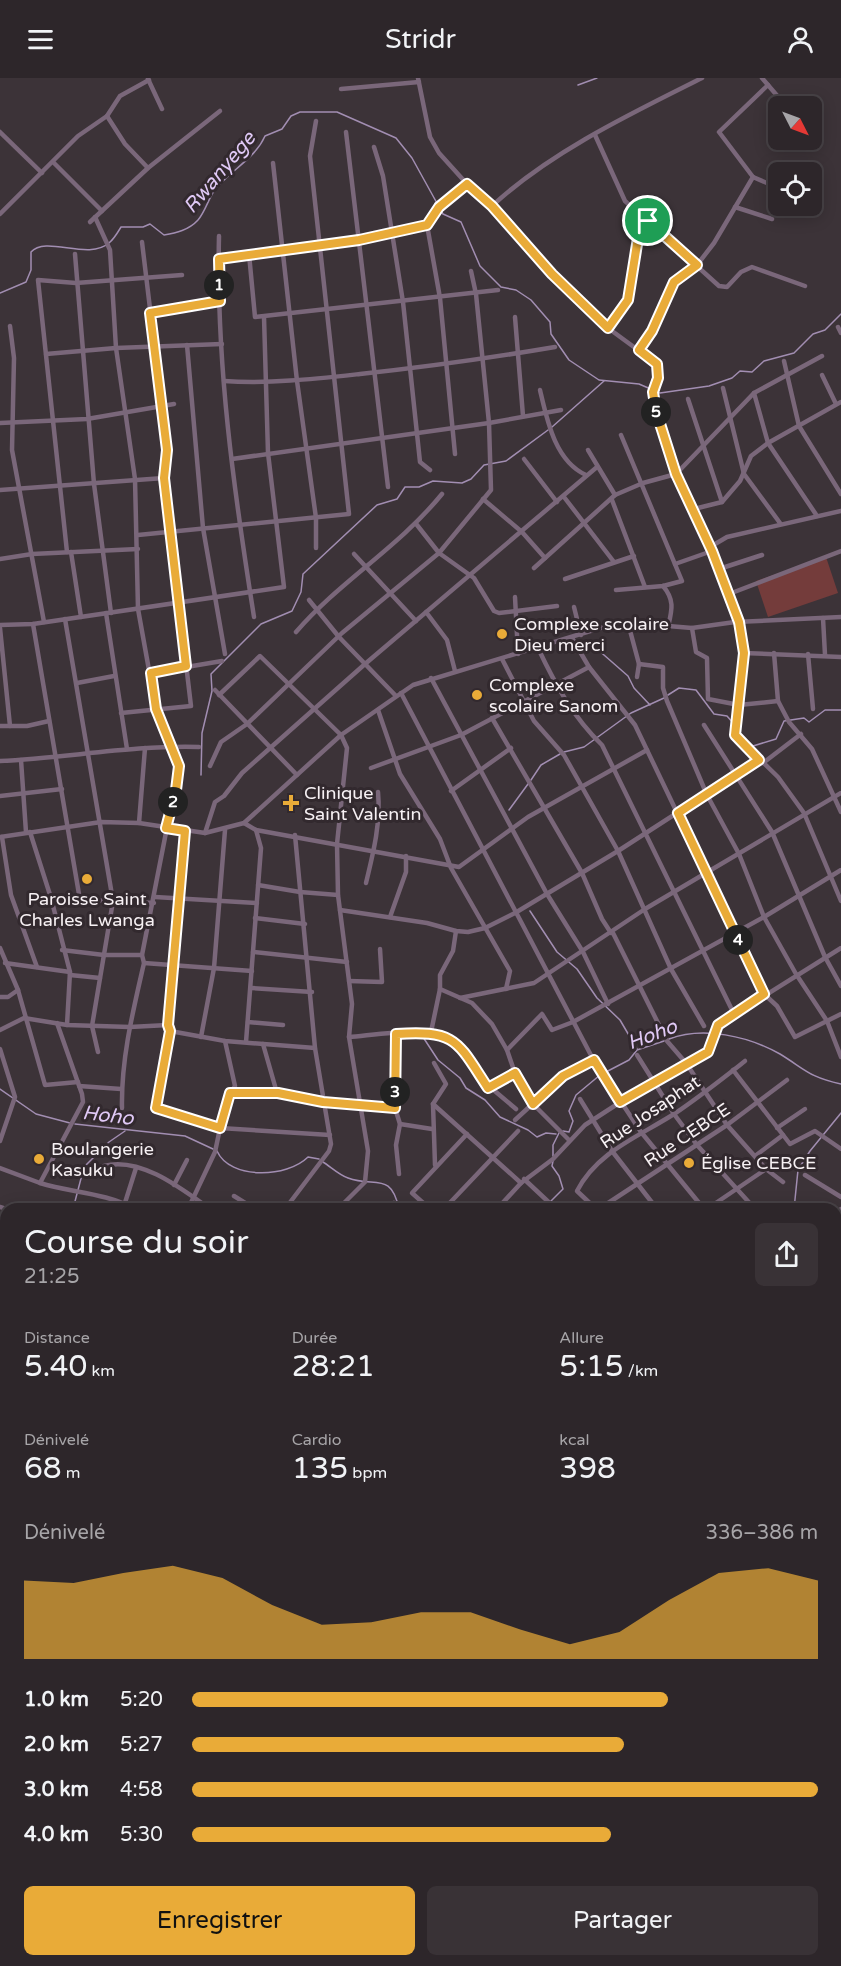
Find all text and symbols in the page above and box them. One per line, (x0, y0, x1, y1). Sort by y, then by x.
icon: menu (24, 23, 57, 56)
text: Stridr (385, 23, 456, 56)
icon: person (784, 23, 817, 56)
north arrow (768, 96, 822, 150)
map controls (768, 96, 822, 216)
water label: Rwanyege (179, 126, 262, 218)
button: locate (768, 162, 822, 216)
pin (622, 195, 673, 246)
icon: arrive (631, 204, 664, 237)
pin: 1 (204, 270, 234, 300)
text: 1 (214, 275, 224, 295)
pin: 5 (641, 397, 671, 427)
text: 5 (651, 402, 661, 422)
place label: Complexe scolaire Dieu merci (514, 613, 669, 656)
marker: Complexe scolaire Dieu merci (495, 627, 509, 641)
place label: Complexe scolaire Sanom (489, 674, 618, 717)
marker: Complexe scolaire Sanom (470, 688, 484, 702)
place label: Clinique Saint Valentin (304, 782, 421, 825)
pin: 2 (158, 787, 188, 817)
text: 2 (168, 792, 178, 812)
marker: Clinique Saint Valentin (282, 794, 300, 812)
marker: Paroisse Saint Charles Lwanga (80, 872, 94, 886)
place label: Paroisse Saint Charles Lwanga (19, 888, 155, 931)
pin: 4 (723, 925, 753, 955)
text: 4 (733, 930, 743, 950)
water label: Hoho (624, 1014, 681, 1055)
street label: Rue Josaphat (596, 1070, 704, 1154)
pin: 3 (380, 1077, 410, 1107)
text: 3 (390, 1082, 400, 1102)
street label: Rue CEBCE (640, 1098, 734, 1172)
water label: Hoho (81, 1101, 136, 1131)
place label: Boulangerie Kasuku (51, 1138, 154, 1181)
marker: Boulangerie Kasuku (32, 1152, 46, 1166)
place label: Église CEBCE (701, 1152, 817, 1174)
marker: Église CEBCE (682, 1156, 696, 1170)
text: Course du soir (24, 1223, 249, 1262)
button: share (755, 1223, 818, 1286)
text: 21:25 (24, 1265, 79, 1289)
text: Distance (24, 1328, 90, 1348)
text: Durée (292, 1328, 337, 1348)
text: Allure (559, 1328, 604, 1348)
text: 5.40 (24, 1348, 87, 1385)
text: 28:21 (292, 1348, 375, 1385)
text: 5:15 (559, 1348, 624, 1385)
text: km (87, 1361, 115, 1381)
text: /km (624, 1361, 658, 1381)
text: Dénivelé (24, 1430, 89, 1450)
text: Cardio (292, 1430, 341, 1450)
text: kcal (559, 1430, 589, 1450)
text: 68 (24, 1450, 62, 1487)
text: 135 (292, 1450, 348, 1487)
text: 398 (559, 1450, 616, 1487)
text: m (62, 1463, 81, 1483)
text: bpm (348, 1463, 387, 1483)
text: Dénivelé (24, 1521, 105, 1545)
text: 336–386 m (705, 1521, 818, 1545)
text: 1.0 km (24, 1688, 89, 1712)
text: 5:20 (120, 1688, 163, 1712)
text: 2.0 km (24, 1733, 89, 1757)
text: 5:27 (120, 1733, 163, 1757)
text: 3.0 km (24, 1778, 89, 1802)
text: 4:58 (120, 1778, 163, 1802)
text: 4.0 km (24, 1823, 89, 1847)
text: 5:30 (120, 1823, 163, 1847)
button: Enregistrer (24, 1886, 415, 1955)
button: Partager (427, 1886, 818, 1955)

